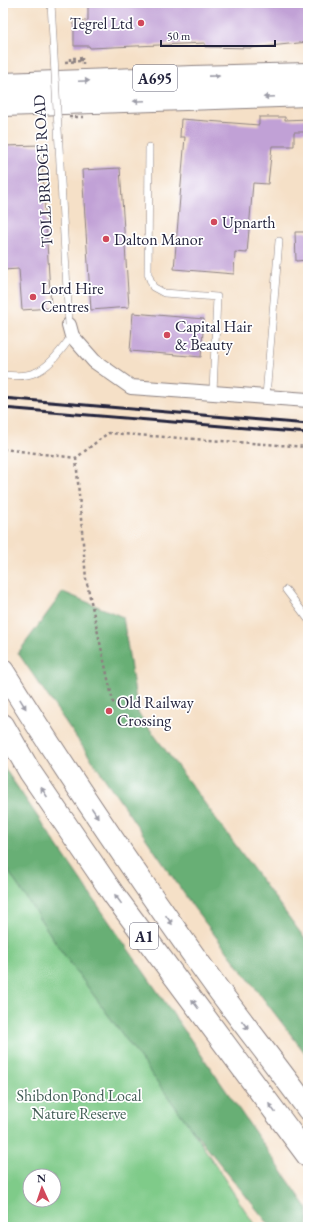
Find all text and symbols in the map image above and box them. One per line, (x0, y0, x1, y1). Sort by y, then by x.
place label: Tegrel Ltd (70, 13, 134, 34)
marker: Tegrel Ltd (136, 18, 146, 28)
scale bar (161, 22, 275, 48)
text: 50 m (167, 28, 191, 44)
road number: A695 (133, 65, 177, 91)
one-way arrow (208, 73, 221, 79)
one-way arrow (78, 77, 90, 84)
one-way arrow (263, 93, 275, 100)
street label: TOLL BRIDGE ROAD (29, 94, 57, 248)
one-way arrow (132, 98, 145, 104)
place label: Upnarth (222, 212, 276, 233)
marker: Upnarth (209, 217, 219, 227)
place label: Dalton Manor (114, 229, 204, 250)
marker: Dalton Manor (101, 234, 111, 244)
place label: Lord Hire Centres (41, 278, 103, 317)
marker: Lord Hire Centres (28, 292, 38, 302)
place label: Capital Hair & Beauty (175, 316, 253, 355)
marker: Capital Hair & Beauty (162, 330, 172, 340)
place label: Old Railway Crossing (117, 692, 195, 731)
one-way arrow (20, 698, 27, 710)
marker: Old Railway Crossing (104, 706, 114, 716)
one-way arrow (40, 787, 48, 797)
one-way arrow (91, 807, 99, 818)
one-way arrow (113, 894, 122, 905)
one-way arrow (165, 914, 173, 925)
road number: A1 (130, 923, 158, 949)
one-way arrow (191, 998, 199, 1009)
one-way arrow (241, 1019, 250, 1030)
park label: Shibdon Pond Local Nature Reserve (17, 1085, 142, 1124)
one-way arrow (268, 1103, 276, 1114)
north arrow (22, 1168, 62, 1208)
text: N (37, 1171, 46, 1185)

